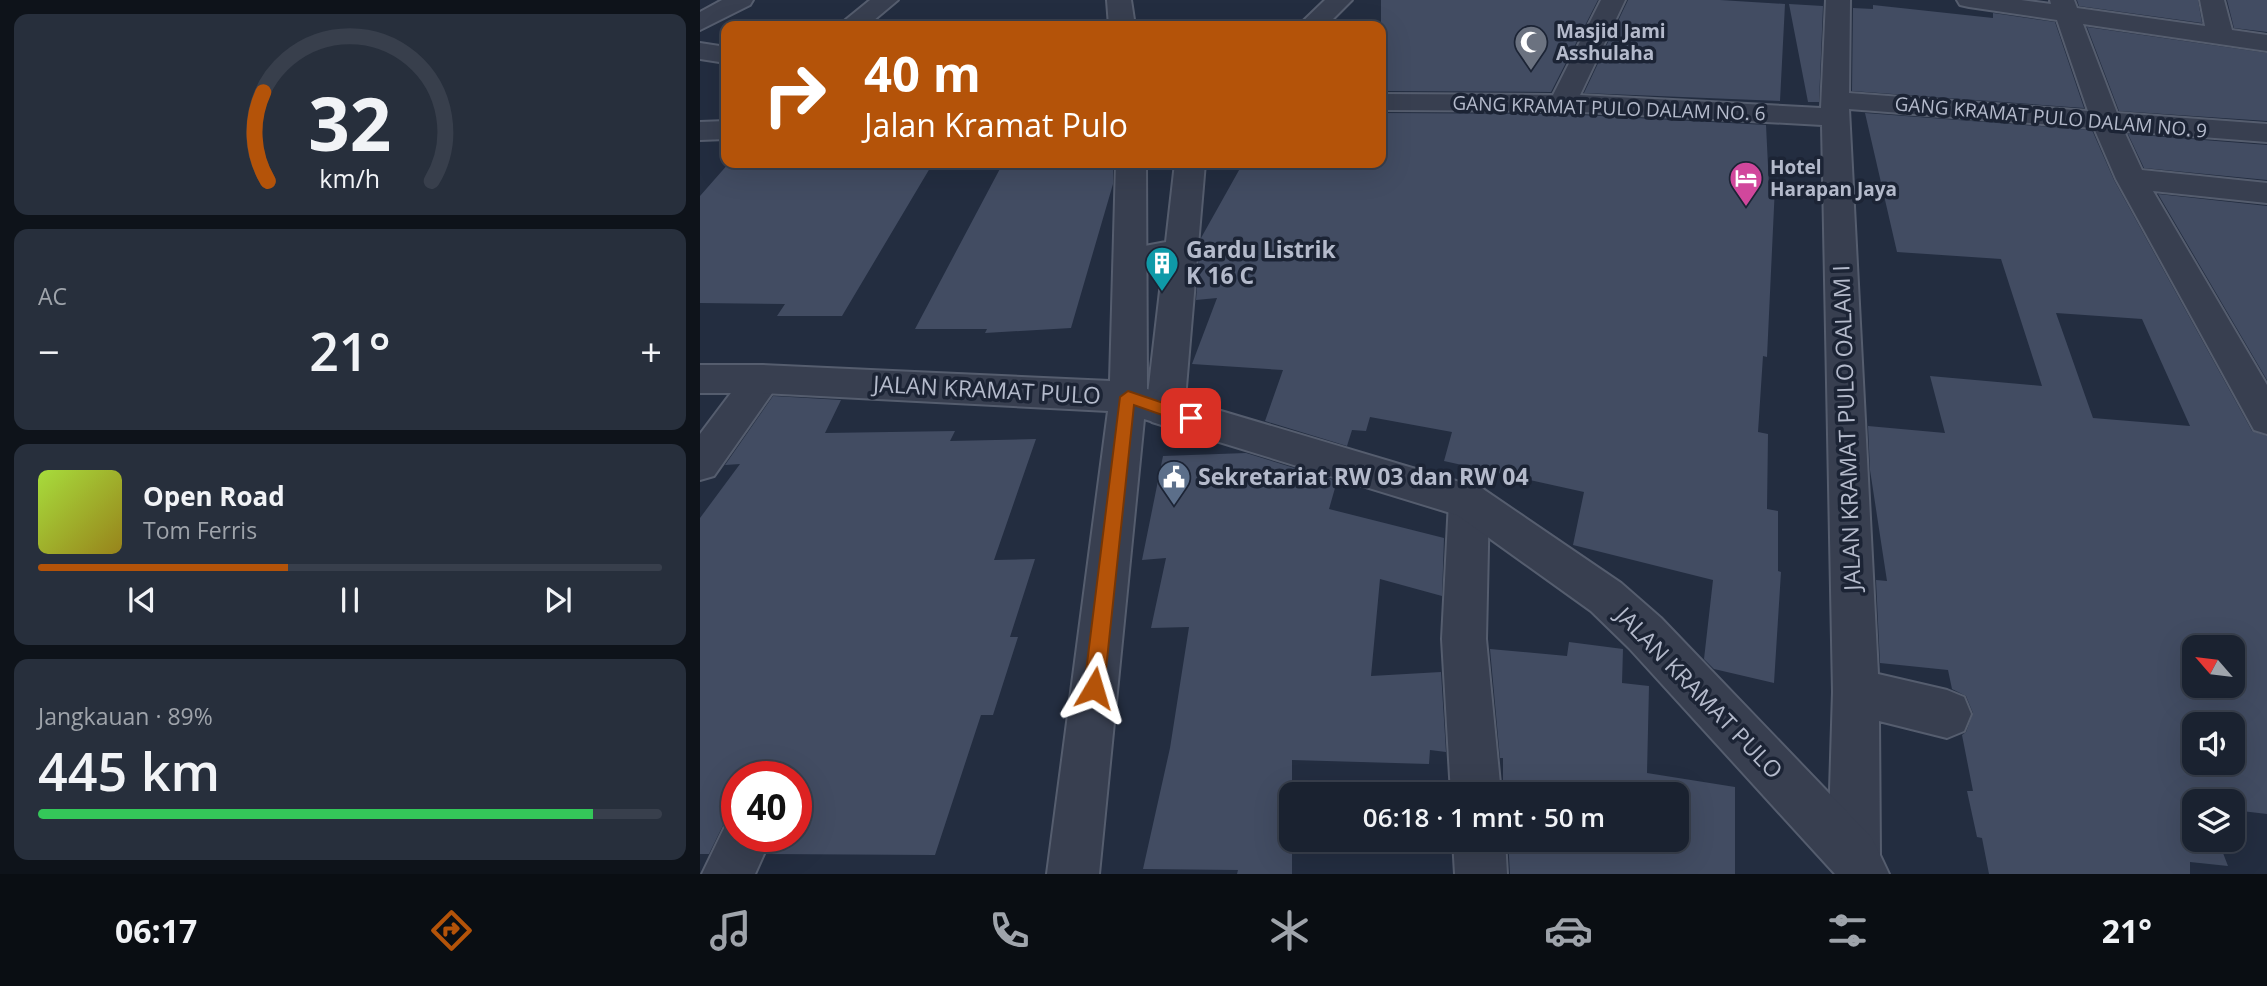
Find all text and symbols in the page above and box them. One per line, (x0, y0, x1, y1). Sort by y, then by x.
place label: Masjid Jami Asshulaha (1556, 18, 1666, 66)
mosque icon: Masjid Jami Asshulaha (1512, 23, 1550, 72)
text: 40 m (864, 40, 981, 106)
icon: right (749, 49, 840, 140)
text: 32 (308, 73, 392, 172)
street label: GANG KRAMAT PULO DALAM NO. 6 (1452, 90, 1766, 126)
street label: GANG KRAMAT PULO DALAM NO. 9 (1894, 90, 2208, 144)
text: Jalan Kramat Pulo (864, 103, 1128, 146)
place label: Hotel Harapan Jaya (1770, 154, 1897, 202)
hotel icon: Hotel Harapan Jaya (1727, 159, 1765, 208)
text: km/h (320, 160, 380, 194)
place label: Gardu Listrik K 16 C (1186, 233, 1337, 291)
building icon: Gardu Listrik K 16 C (1143, 244, 1181, 293)
street label: JALAN KRAMAT PULO OALAM I (1824, 265, 1868, 593)
text: AC (38, 280, 67, 312)
text: 21° (309, 315, 391, 386)
text: − (38, 325, 60, 377)
text: + (640, 325, 662, 377)
street label: JALAN KRAMAT PULO (870, 367, 1102, 411)
pin (1161, 388, 1221, 448)
icon: arrive (1172, 399, 1210, 437)
public building icon: Sekretariat RW 03 dan RW 04 (1155, 458, 1193, 507)
place label: Sekretariat RW 03 dan RW 04 (1198, 460, 1529, 492)
text: Open Road (143, 478, 285, 514)
text: Tom Ferris (143, 514, 257, 546)
icon: previous (123, 581, 161, 619)
icon: pause (331, 581, 369, 619)
icon: next (539, 581, 577, 619)
street label: JALAN KRAMAT PULO (1608, 598, 1790, 785)
north arrow (2182, 635, 2245, 698)
map controls (2182, 635, 2245, 852)
position arrow (1057, 651, 1131, 725)
text: Jangkauan · 89% (38, 700, 213, 732)
button: sound (2182, 712, 2245, 775)
text: 445 km (38, 735, 220, 806)
speed limit sign: 40 (721, 761, 812, 852)
button: layers (2182, 789, 2245, 852)
text: 06:18 · 1 mnt · 50 m (1363, 799, 1605, 835)
icon: directions (427, 906, 476, 955)
icon: music (706, 906, 755, 955)
icon: phone (985, 906, 1034, 955)
icon: climate (1265, 906, 1314, 955)
icon: car (1544, 906, 1593, 955)
icon: filters (1823, 906, 1872, 955)
text: 06:17 (115, 909, 197, 952)
text: 21° (2102, 909, 2152, 952)

